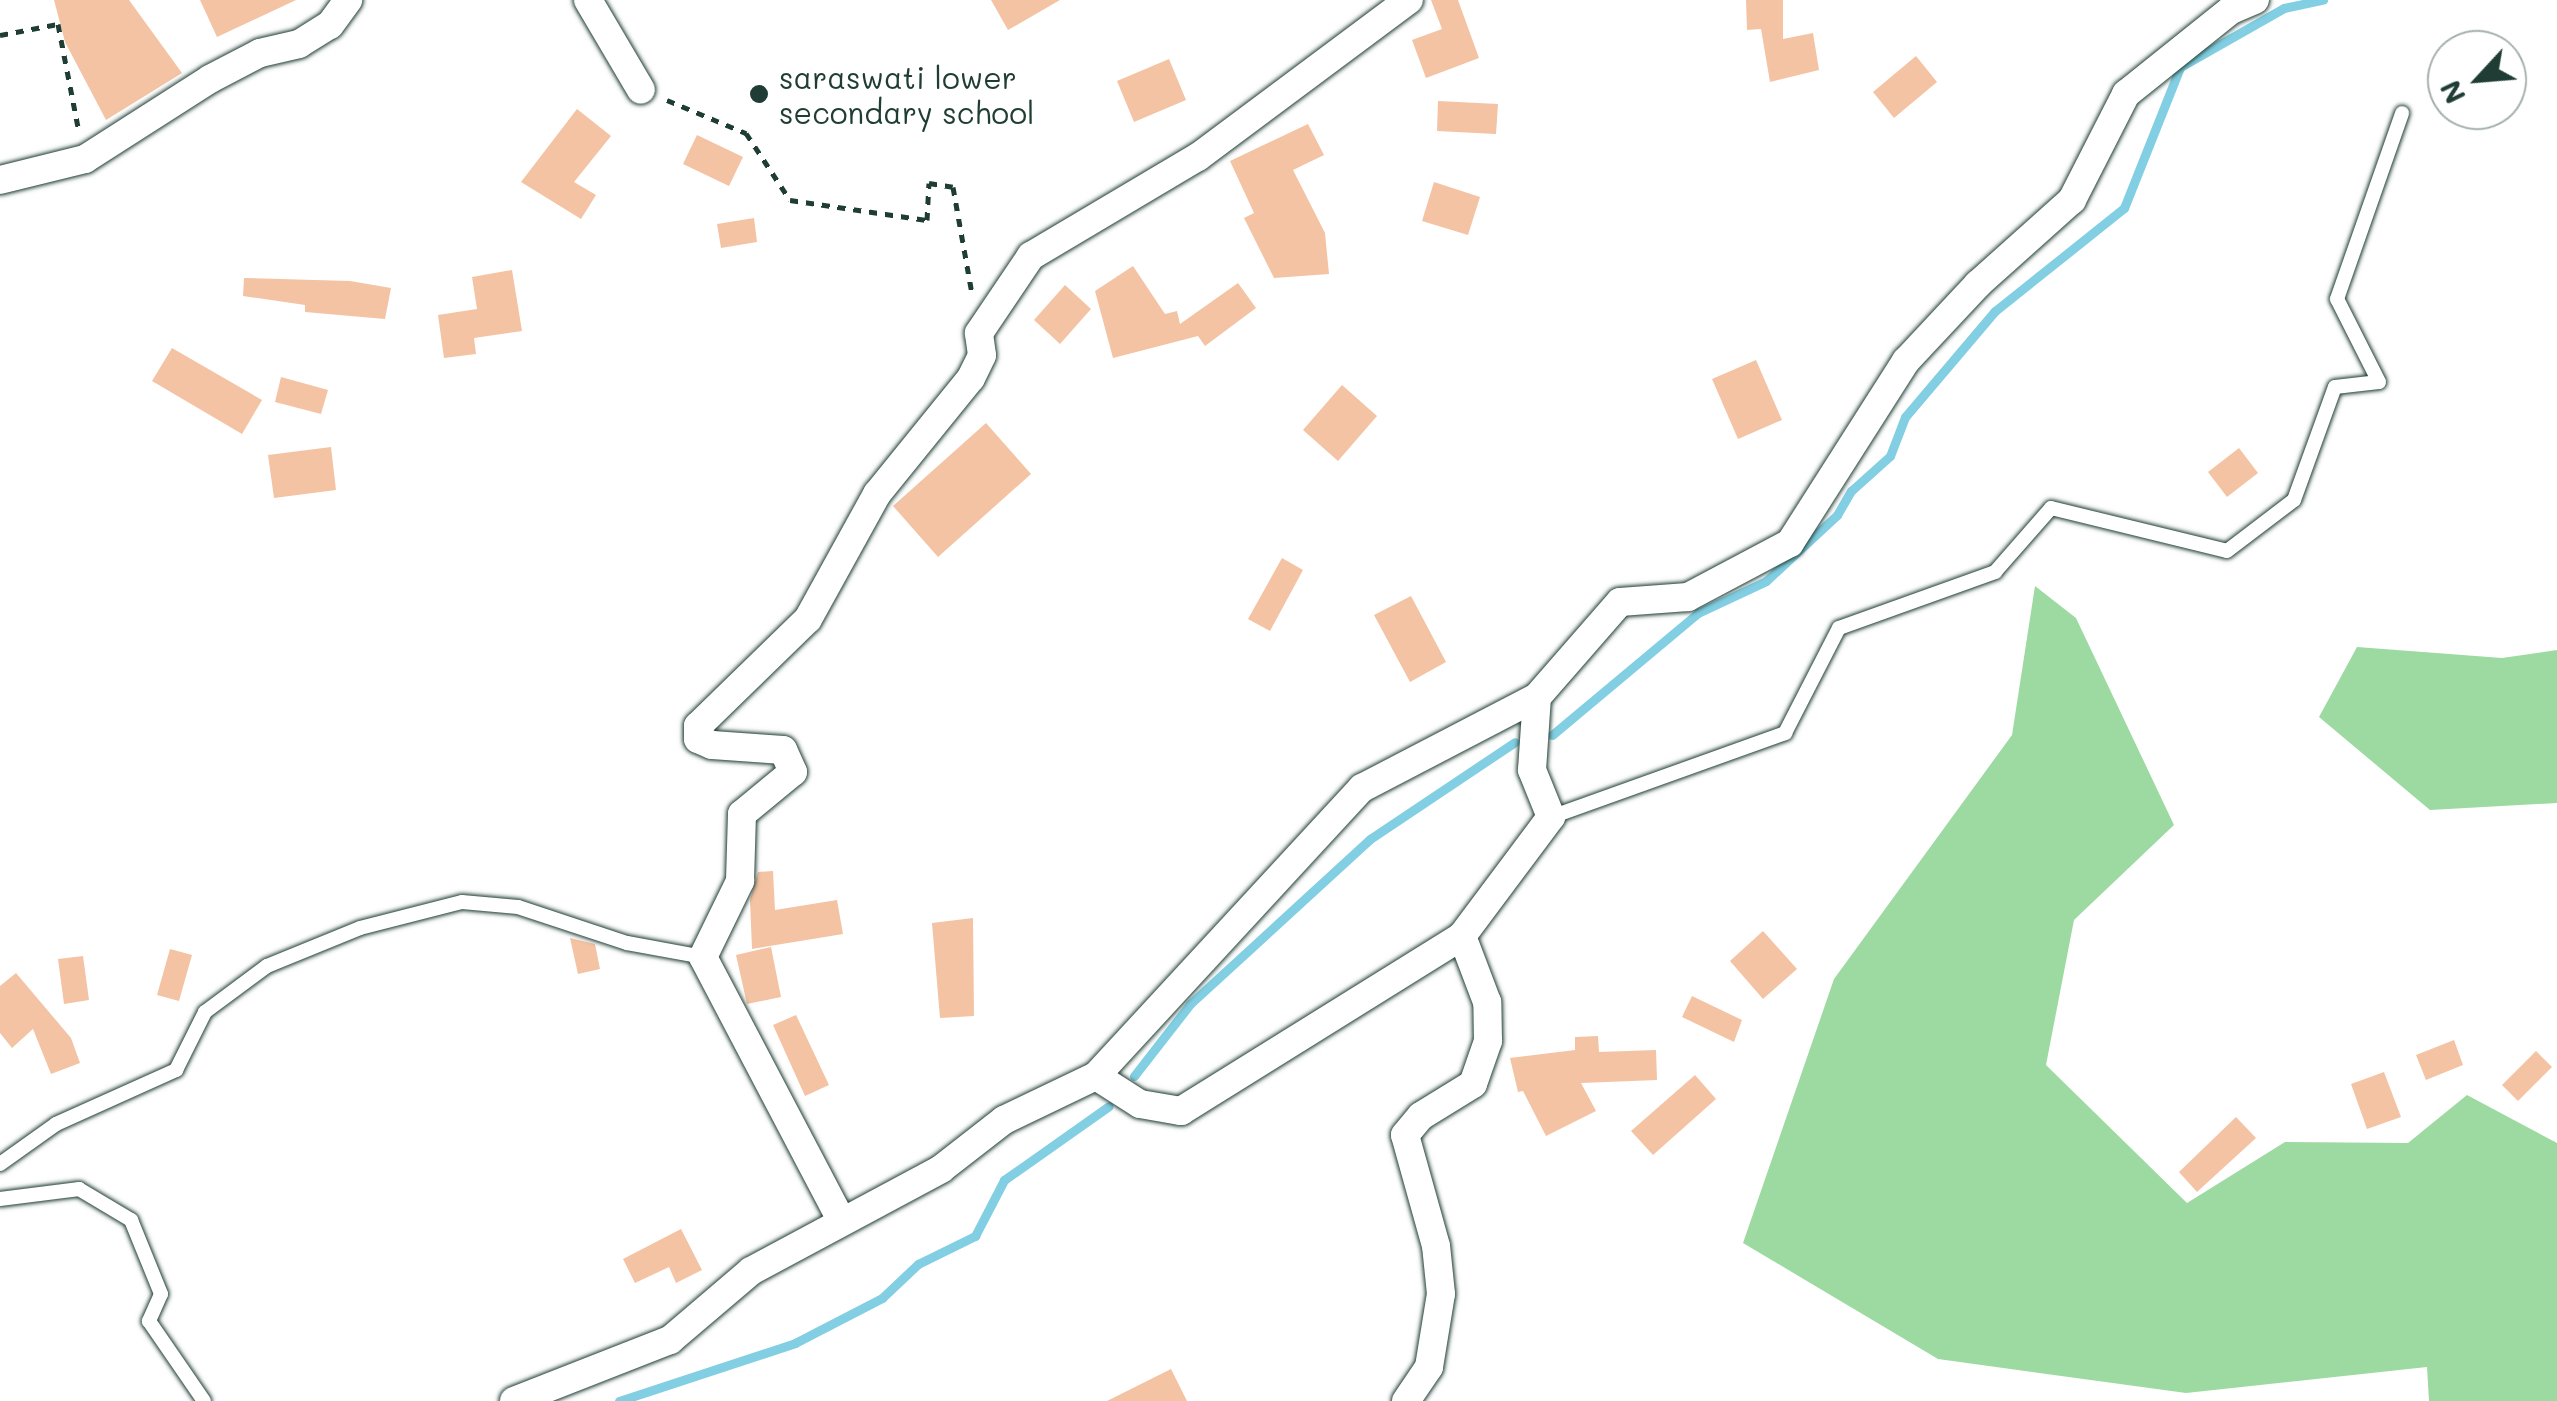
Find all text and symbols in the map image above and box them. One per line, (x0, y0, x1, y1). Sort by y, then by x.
north arrow (2427, 30, 2527, 130)
place label: saraswati lower secondary school (779, 59, 1034, 130)
text: N (2431, 75, 2473, 110)
marker: saraswati lower secondary school (748, 83, 770, 105)

